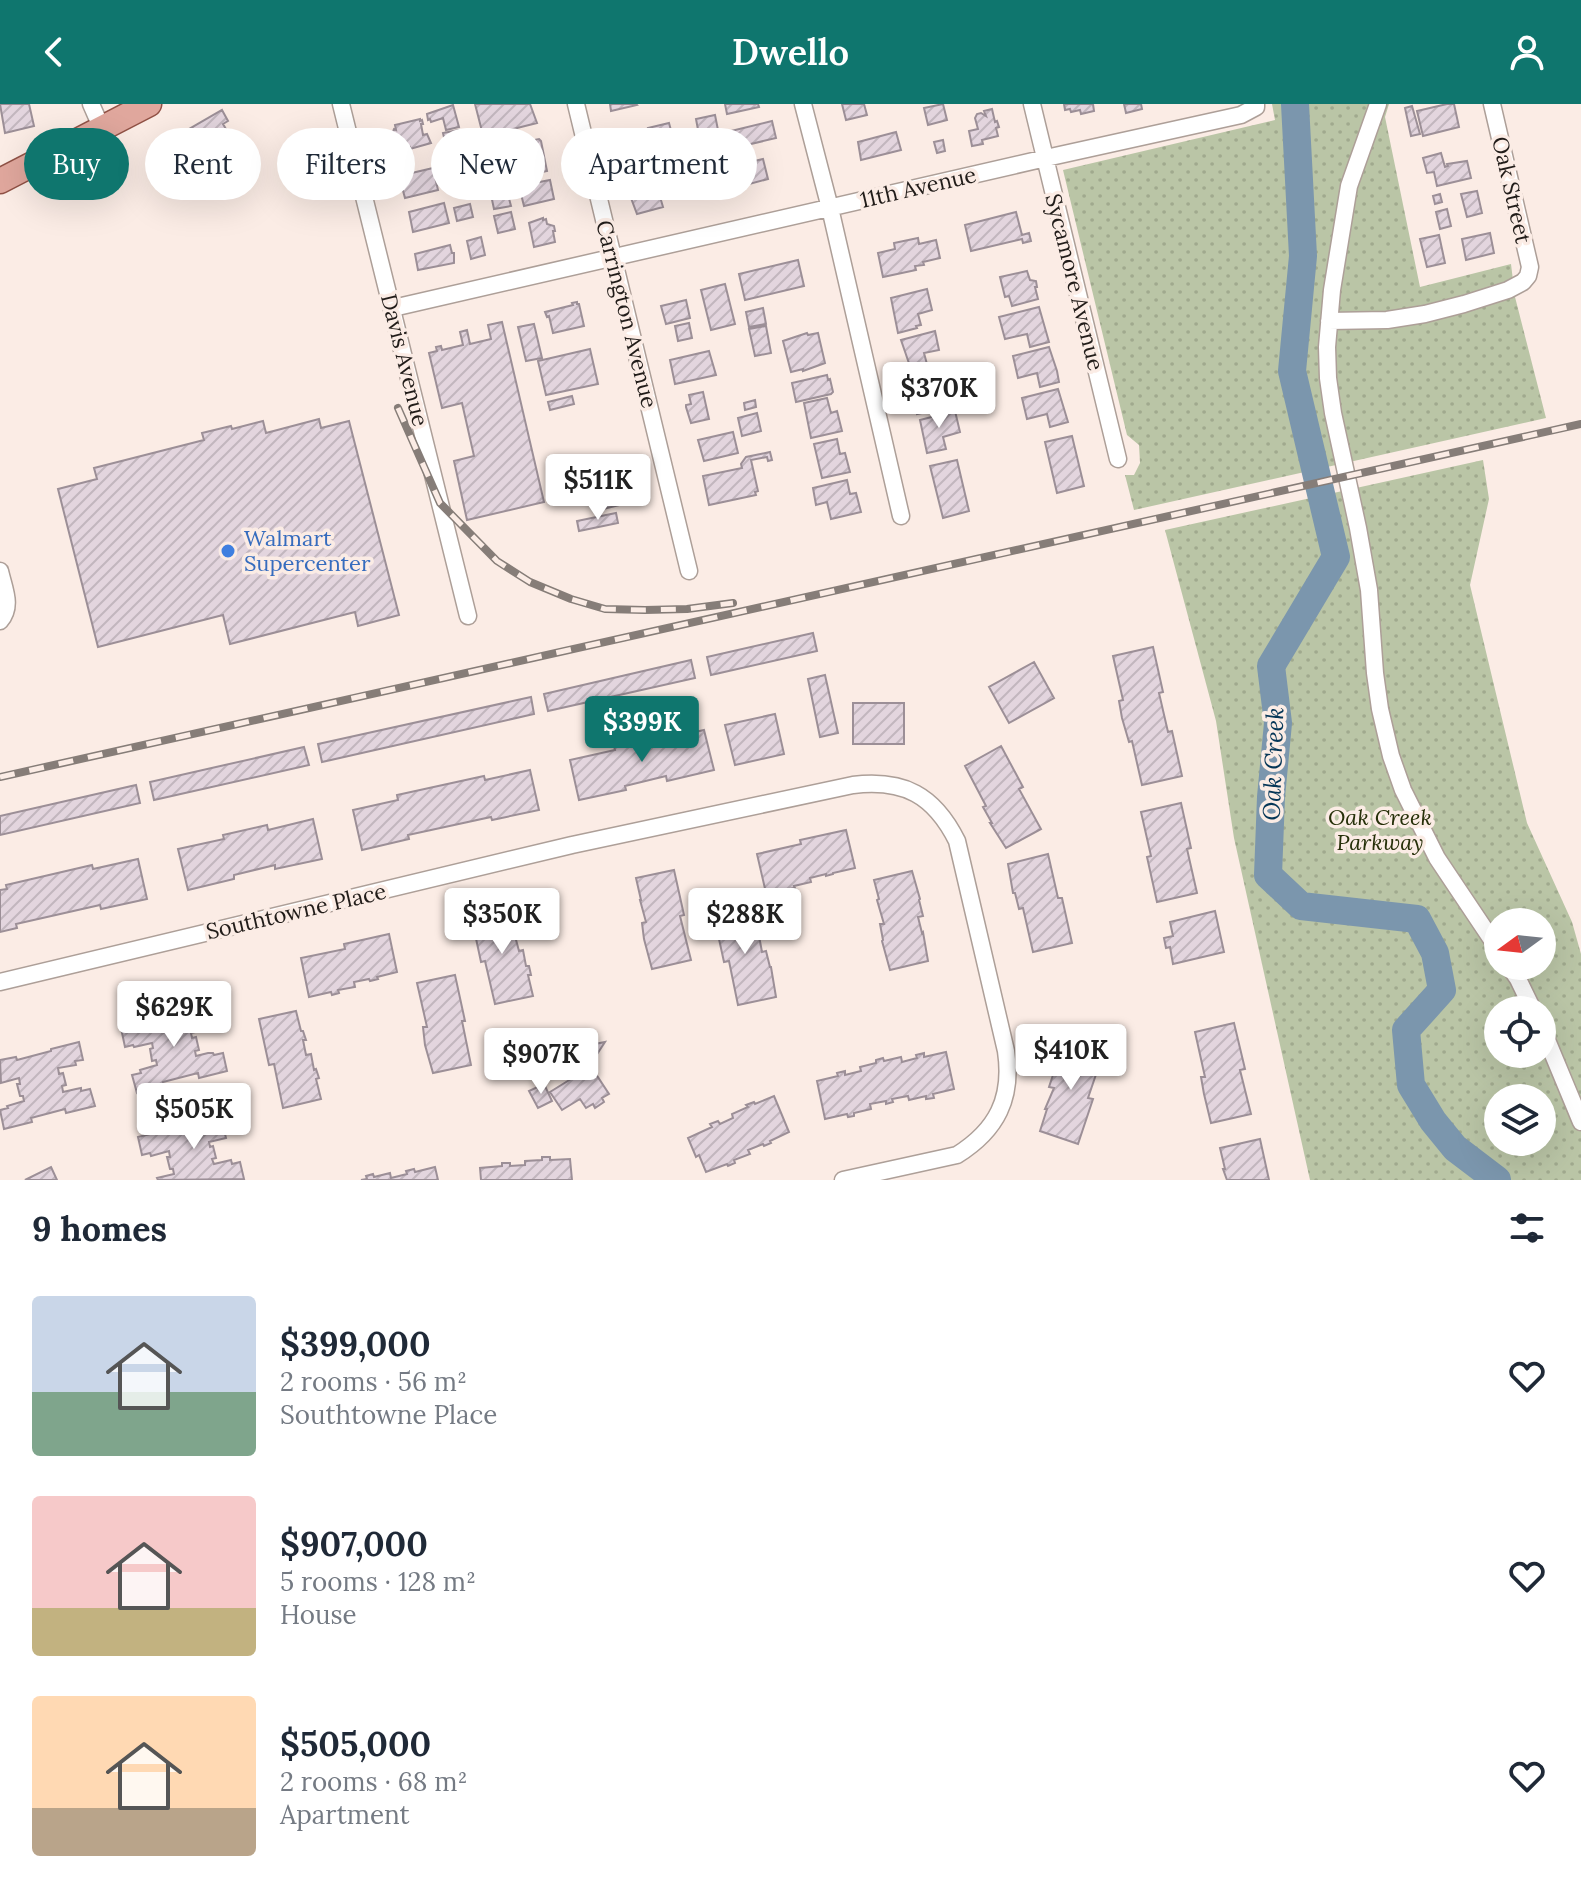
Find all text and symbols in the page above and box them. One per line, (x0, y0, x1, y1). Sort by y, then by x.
text: Dwello (732, 29, 849, 75)
icon: back (32, 30, 76, 74)
icon: person (1505, 30, 1549, 74)
chip: Buy (24, 128, 129, 200)
chip: Rent (145, 128, 261, 200)
chip: Filters (277, 128, 415, 200)
chip: New (431, 128, 545, 200)
chip: Apartment (561, 128, 757, 200)
street label: Oak Street (1486, 134, 1538, 247)
street label: 11th Avenue (857, 160, 979, 214)
street label: Sycamore Avenue (1040, 191, 1111, 373)
street label: Carrington Avenue (590, 217, 664, 411)
street label: Davis Avenue (375, 291, 435, 429)
pin: $370K (883, 362, 995, 430)
text: $370K (900, 371, 978, 404)
pin: $511K (542, 454, 654, 522)
text: $511K (564, 463, 632, 496)
place label: Walmart Supercenter (244, 524, 371, 577)
marker: Walmart Supercenter (219, 542, 237, 560)
pin: $399K (586, 696, 698, 764)
text: $399K (603, 705, 681, 738)
water label: Oak Creek (1256, 707, 1290, 821)
park label: Oak Creek Parkway (1328, 803, 1432, 856)
street label: Southtowne Place (203, 877, 389, 945)
pin: $350K (446, 888, 558, 956)
pin: $288K (689, 888, 801, 956)
text: $350K (463, 897, 541, 930)
text: $288K (706, 897, 784, 930)
north arrow (1484, 908, 1556, 980)
map controls (1484, 908, 1556, 1156)
pin: $629K (118, 981, 230, 1049)
text: $629K (135, 990, 213, 1023)
button: locate (1484, 996, 1556, 1068)
pin: $410K (1015, 1024, 1127, 1092)
pin: $907K (485, 1028, 597, 1096)
text: $410K (1033, 1033, 1109, 1066)
text: $907K (502, 1037, 580, 1070)
pin: $505K (138, 1083, 250, 1151)
button: layers (1484, 1084, 1556, 1156)
text: $505K (155, 1092, 233, 1125)
icon: filters (1505, 1206, 1549, 1250)
text: 9 homes (32, 1207, 167, 1250)
text: $399,000 (280, 1322, 431, 1365)
icon: home (96, 1328, 192, 1424)
icon: heart (1505, 1354, 1549, 1398)
text: 2 rooms · 56 m² (280, 1365, 467, 1398)
text: Southtowne Place (280, 1398, 497, 1431)
text: $907,000 (280, 1522, 428, 1565)
icon: home (96, 1528, 192, 1624)
icon: heart (1505, 1554, 1549, 1598)
text: 5 rooms · 128 m² (280, 1565, 476, 1598)
text: House (280, 1598, 357, 1631)
text: $505,000 (280, 1722, 431, 1765)
icon: home (96, 1728, 192, 1824)
icon: heart (1505, 1754, 1549, 1798)
text: 2 rooms · 68 m² (280, 1765, 468, 1798)
text: Apartment (280, 1798, 410, 1831)

